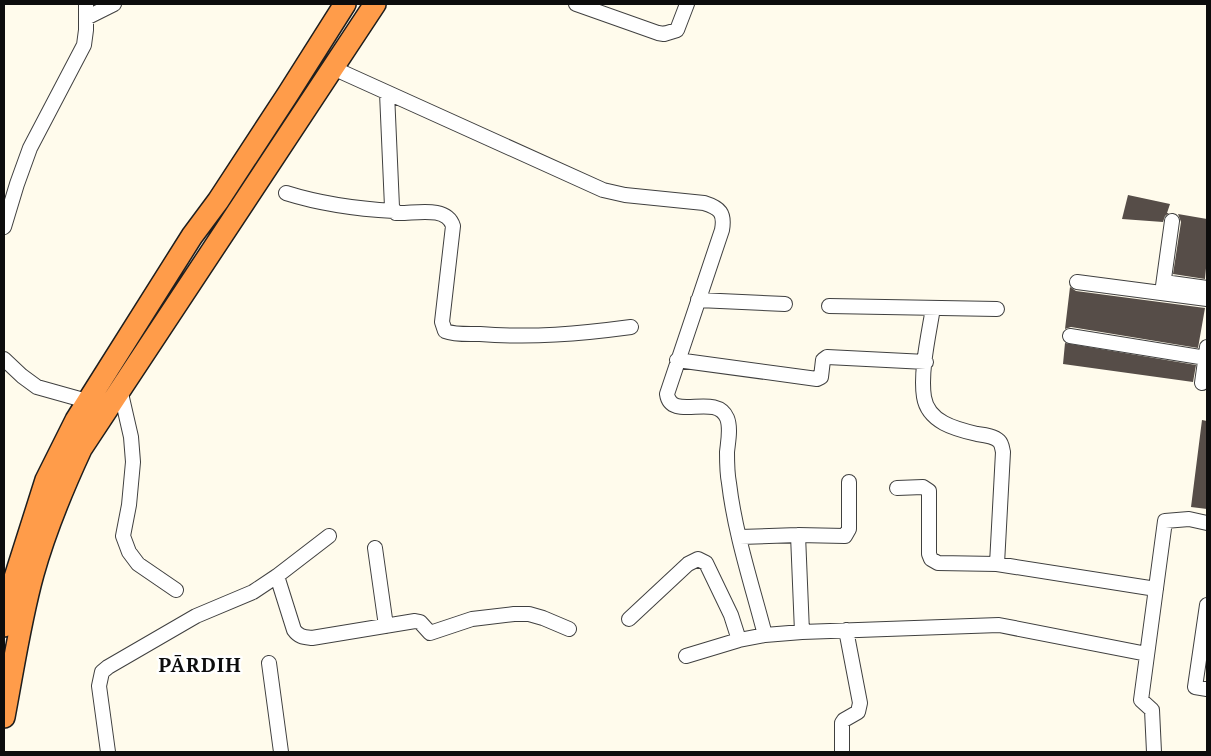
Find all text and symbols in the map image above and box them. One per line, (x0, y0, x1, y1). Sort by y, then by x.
district label: PĀRDIH (158, 651, 242, 678)

